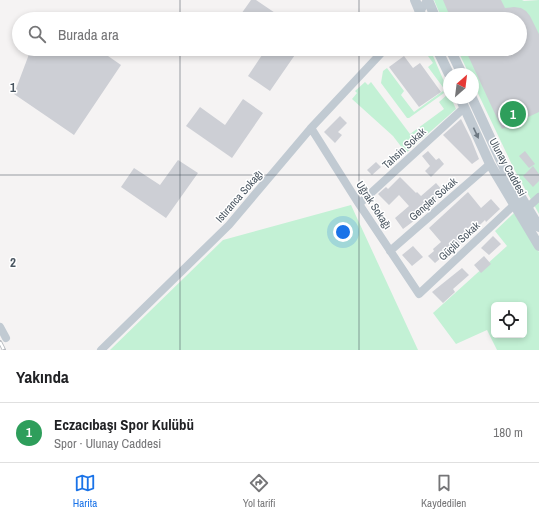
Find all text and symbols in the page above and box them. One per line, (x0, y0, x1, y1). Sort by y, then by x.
search box (12, 12, 527, 56)
icon: search (26, 23, 48, 45)
text: Burada ara (58, 24, 119, 45)
north arrow (443, 68, 479, 104)
text: 1 (10, 79, 16, 96)
pin: 1 (500, 99, 526, 129)
street label: Tahsin Sokak (379, 124, 429, 172)
one-way arrow (473, 128, 479, 139)
street label: Ulunay Caddesi (486, 136, 530, 198)
street label: Istıranca Sokağı (212, 167, 266, 225)
street label: Gençler Sokak (406, 174, 460, 224)
street label: Uğrak Sokağı (353, 178, 395, 232)
street label: Güçlü Sokak (436, 218, 483, 264)
your location (333, 222, 353, 242)
text: 2 (10, 254, 16, 271)
map controls (491, 302, 527, 338)
button: locate (491, 302, 527, 338)
text: Yakında (16, 365, 69, 388)
text: Eczacıbaşı Spor Kulübü (54, 414, 194, 435)
text: 1 (26, 424, 32, 441)
text: 180 m (493, 424, 523, 441)
text: Spor · Ulunay Caddesi (54, 435, 161, 452)
tab: Harita (73, 472, 97, 510)
tab: Yol tarifi (243, 472, 276, 510)
tab: Kaydedilen (421, 472, 466, 510)

